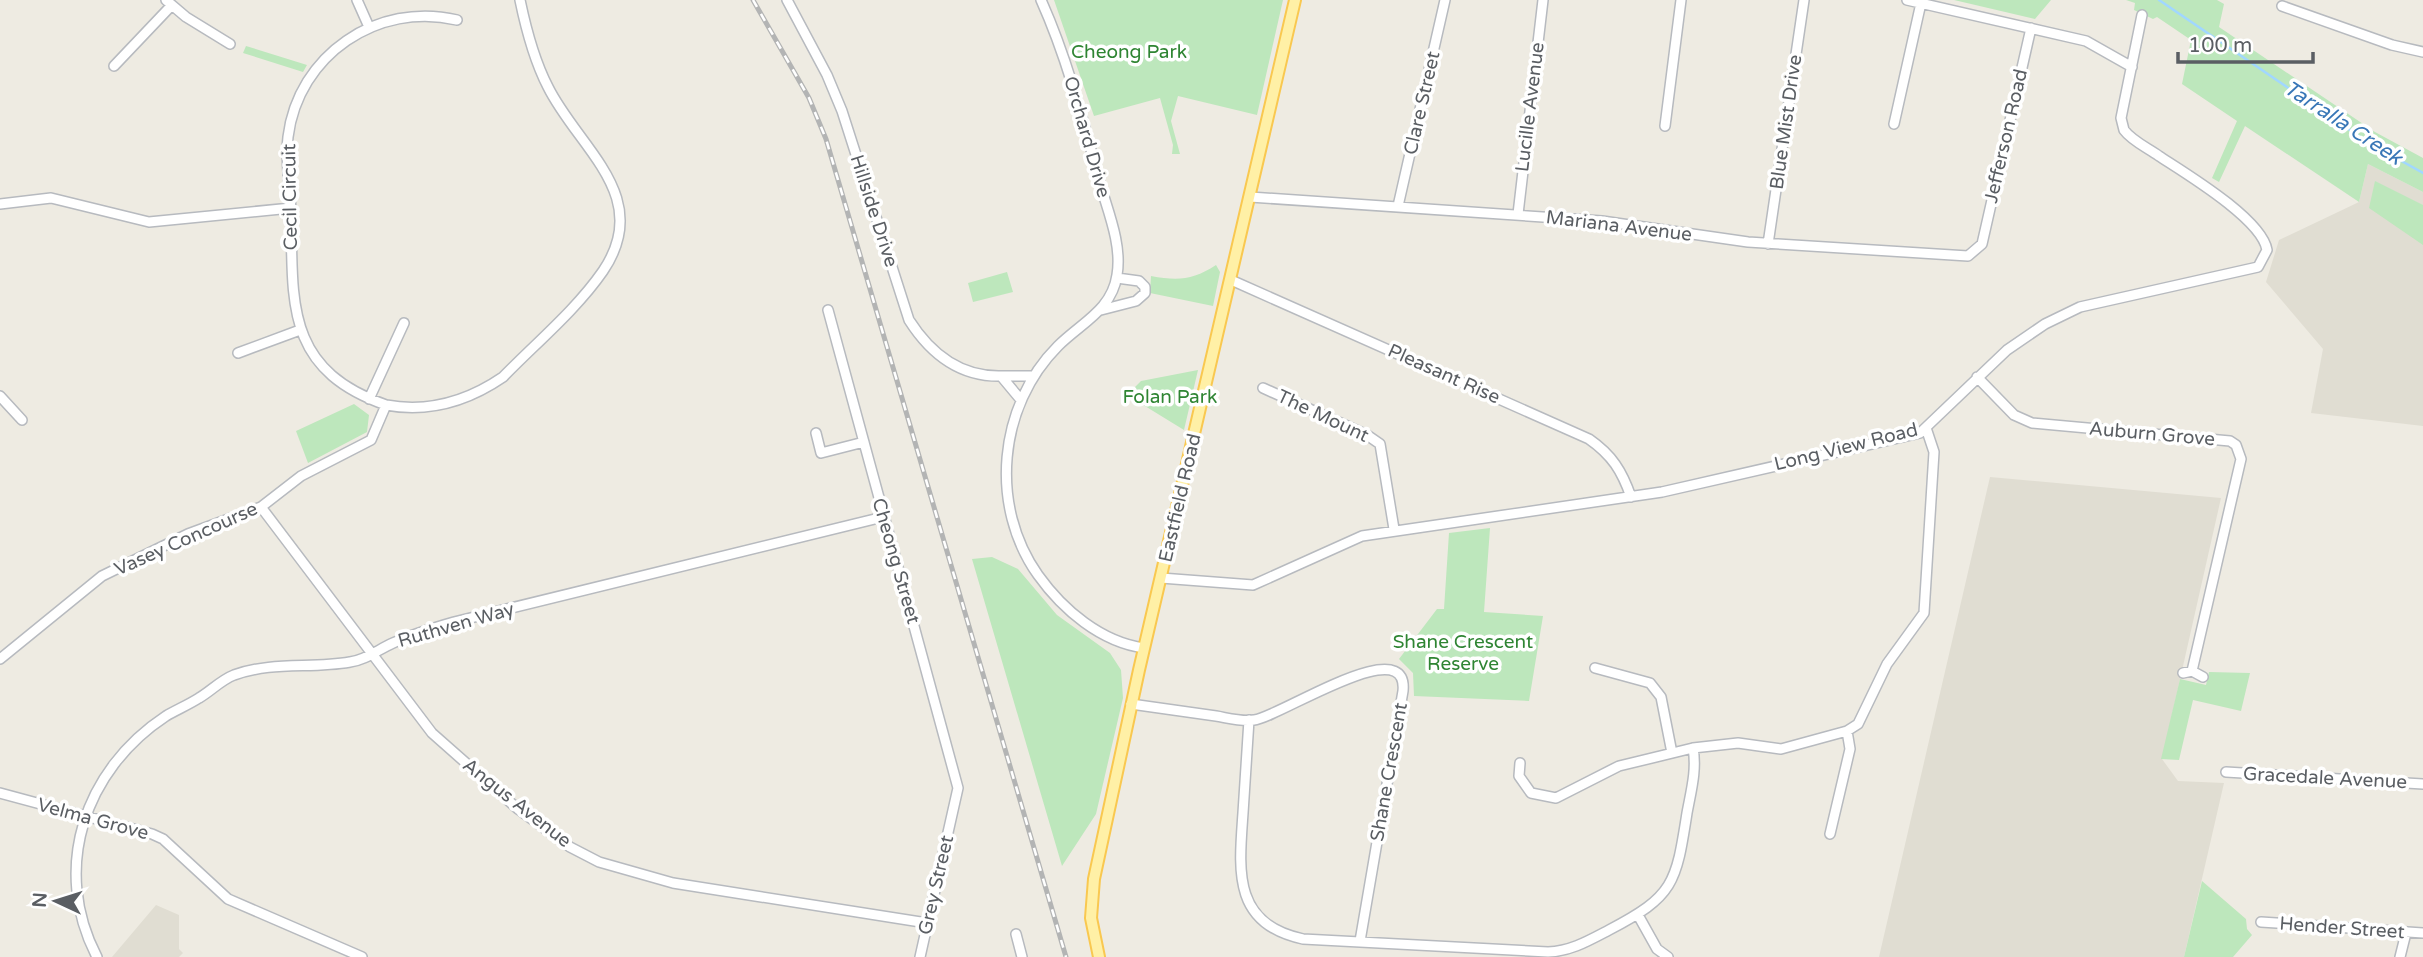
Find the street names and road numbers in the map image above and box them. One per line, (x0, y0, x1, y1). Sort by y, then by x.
street label: Lucille Avenue (1511, 41, 1549, 173)
street label: Clare Street (1399, 49, 1445, 157)
street label: Blue Mist Drive (1766, 53, 1806, 191)
street label: Jefferson Road (1980, 67, 2032, 205)
street label: Orchard Drive (1059, 74, 1115, 200)
street label: Cecil Circuit (278, 143, 302, 251)
street label: Hillside Drive (846, 152, 902, 270)
street label: Mariana Avenue (1545, 206, 1693, 246)
street label: Pleasant Rise (1385, 339, 1503, 409)
street label: The Mount (1274, 385, 1372, 447)
street label: Auburn Grove (2088, 418, 2216, 450)
street label: Long View Road (1772, 419, 1920, 475)
street label: Eastfield Road (1155, 432, 1205, 564)
street label: Cheong Street (868, 496, 924, 626)
street label: Vasey Concourse (111, 498, 261, 580)
street label: Ruthven Way (395, 598, 517, 652)
street label: Shane Crescent (1366, 701, 1412, 843)
street label: Angus Avenue (459, 754, 575, 852)
street label: Gracedale Avenue (2242, 763, 2408, 793)
street label: Velma Grove (35, 794, 151, 844)
street label: Grey Street (914, 833, 958, 937)
street label: Hender Street (2279, 913, 2405, 943)

